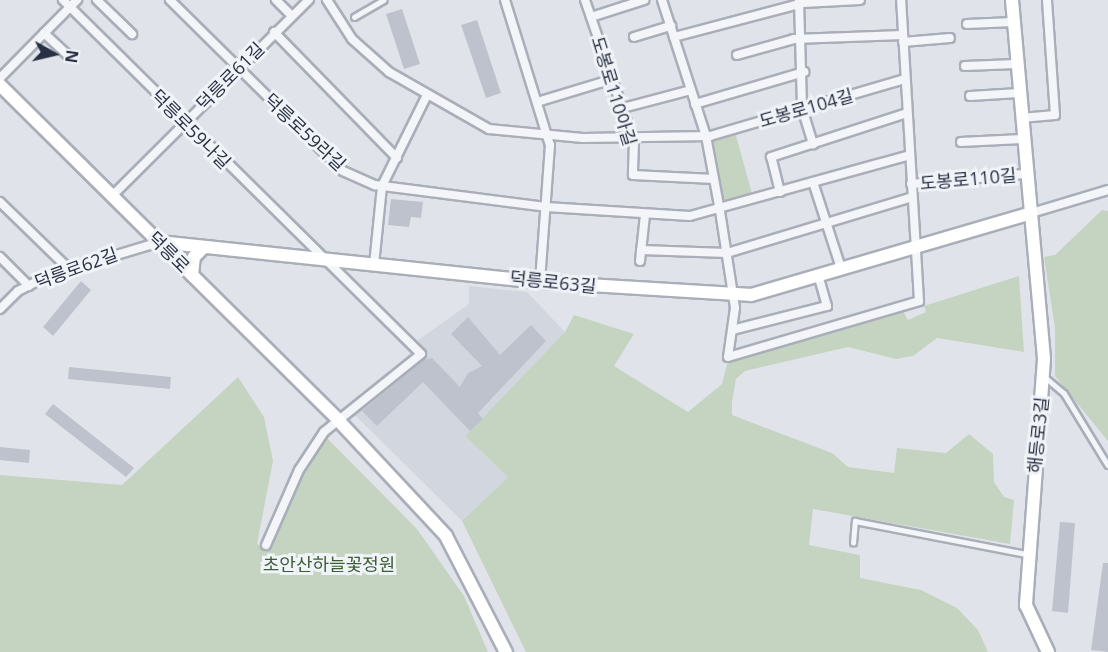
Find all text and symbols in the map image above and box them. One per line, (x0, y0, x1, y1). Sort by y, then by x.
north arrow (24, 24, 84, 84)
street label: 도봉로110아길 (587, 33, 641, 149)
street label: 덕릉로61길 (192, 38, 268, 114)
text: N (60, 49, 84, 64)
street label: 도봉로104길 (756, 84, 856, 132)
street label: 덕릉로59나길 (147, 85, 235, 173)
street label: 덕릉로59라길 (260, 89, 350, 175)
street label: 도봉로110길 (919, 164, 1017, 194)
street label: 덕릉로 (144, 227, 194, 277)
street label: 덕릉로62길 (32, 243, 120, 293)
street label: 덕릉로63길 (509, 267, 597, 297)
street label: 해등로3길 (1023, 396, 1053, 474)
park label: 초안산하늘꽃정원 (263, 553, 395, 575)

